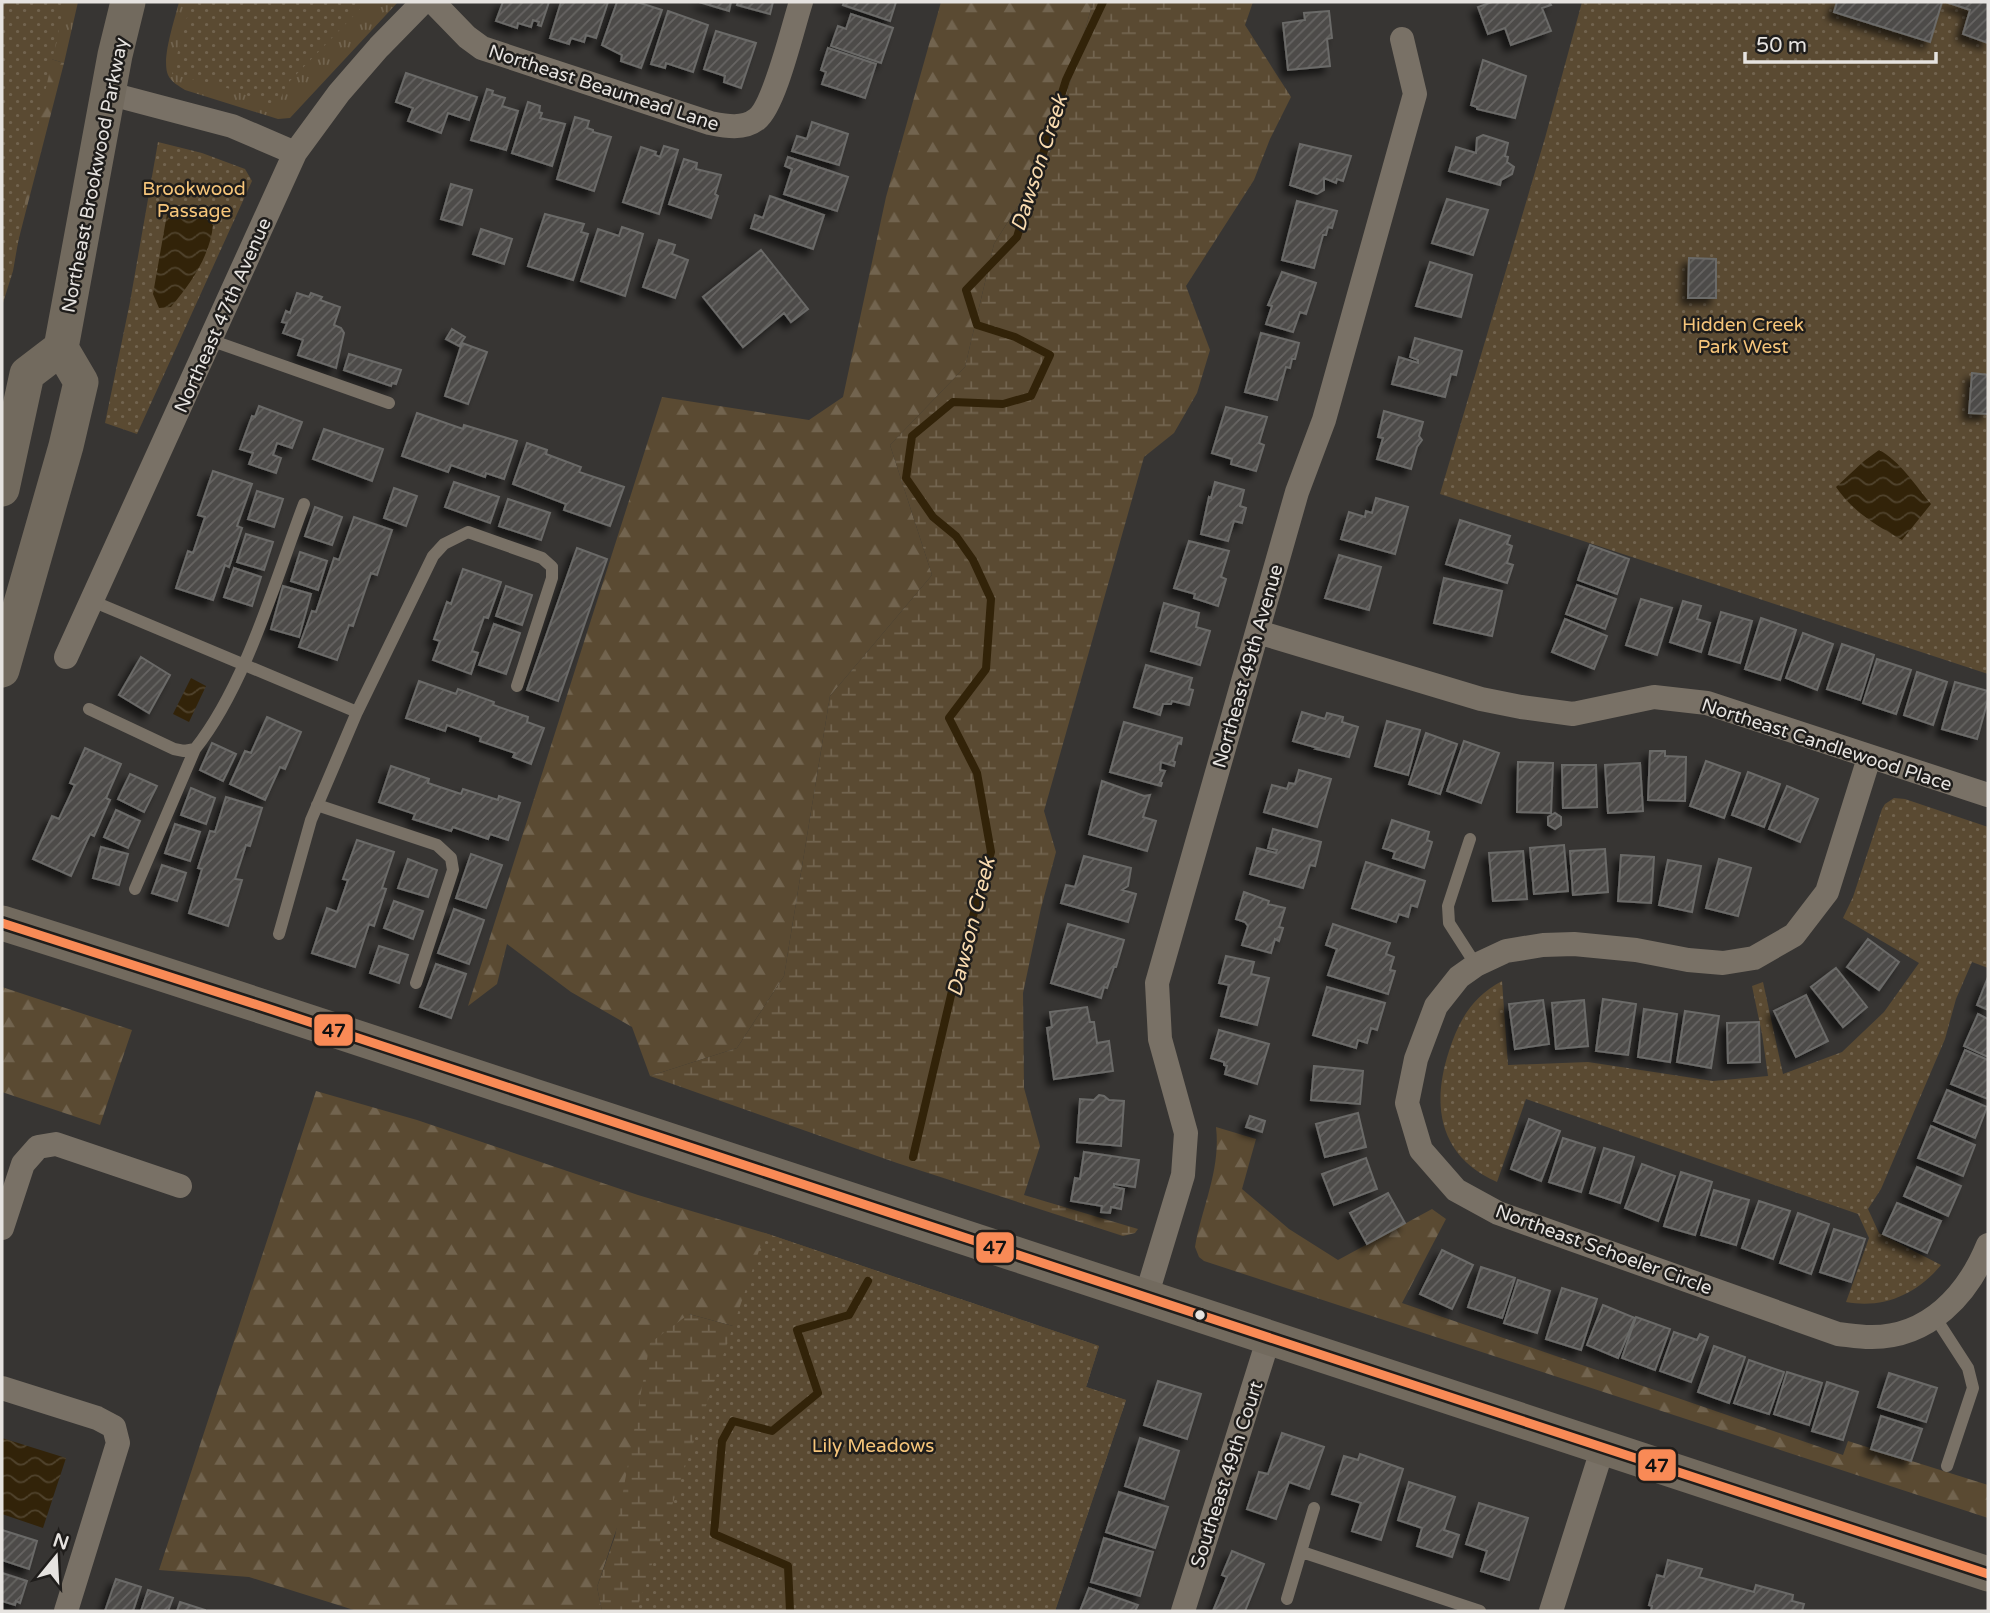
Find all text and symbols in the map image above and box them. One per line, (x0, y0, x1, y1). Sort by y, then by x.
scale bar (1745, 21, 1936, 65)
text: 50 m (1756, 33, 1807, 58)
street label: Northeast Brookwood Parkway (57, 36, 132, 315)
street label: Northeast Beaumead Lane (486, 40, 722, 136)
water label: Dawson Creek (1006, 90, 1074, 235)
park label: Brookwood Passage (142, 178, 246, 222)
street label: Northeast 47th Avenue (170, 215, 276, 416)
park label: Hidden Creek Park West (1682, 314, 1804, 358)
street label: Northeast 49th Avenue (1208, 562, 1288, 771)
street label: Northeast Candlewood Place (1699, 694, 1955, 796)
water label: Dawson Creek (942, 854, 1001, 999)
line badge: 47 (313, 1013, 354, 1047)
text: 47 (322, 1020, 346, 1042)
street label: Northeast Schoeler Circle (1492, 1200, 1715, 1299)
line badge: 47 (975, 1231, 1015, 1264)
text: 47 (983, 1237, 1007, 1259)
unlabelled marker (1193, 1308, 1207, 1322)
street label: Southeast 49th Court (1186, 1378, 1267, 1570)
park label: Lily Meadows (812, 1435, 934, 1457)
line badge: 47 (1637, 1448, 1677, 1482)
text: 47 (1645, 1455, 1669, 1477)
north arrow (21, 1522, 91, 1592)
text: N (50, 1529, 72, 1555)

